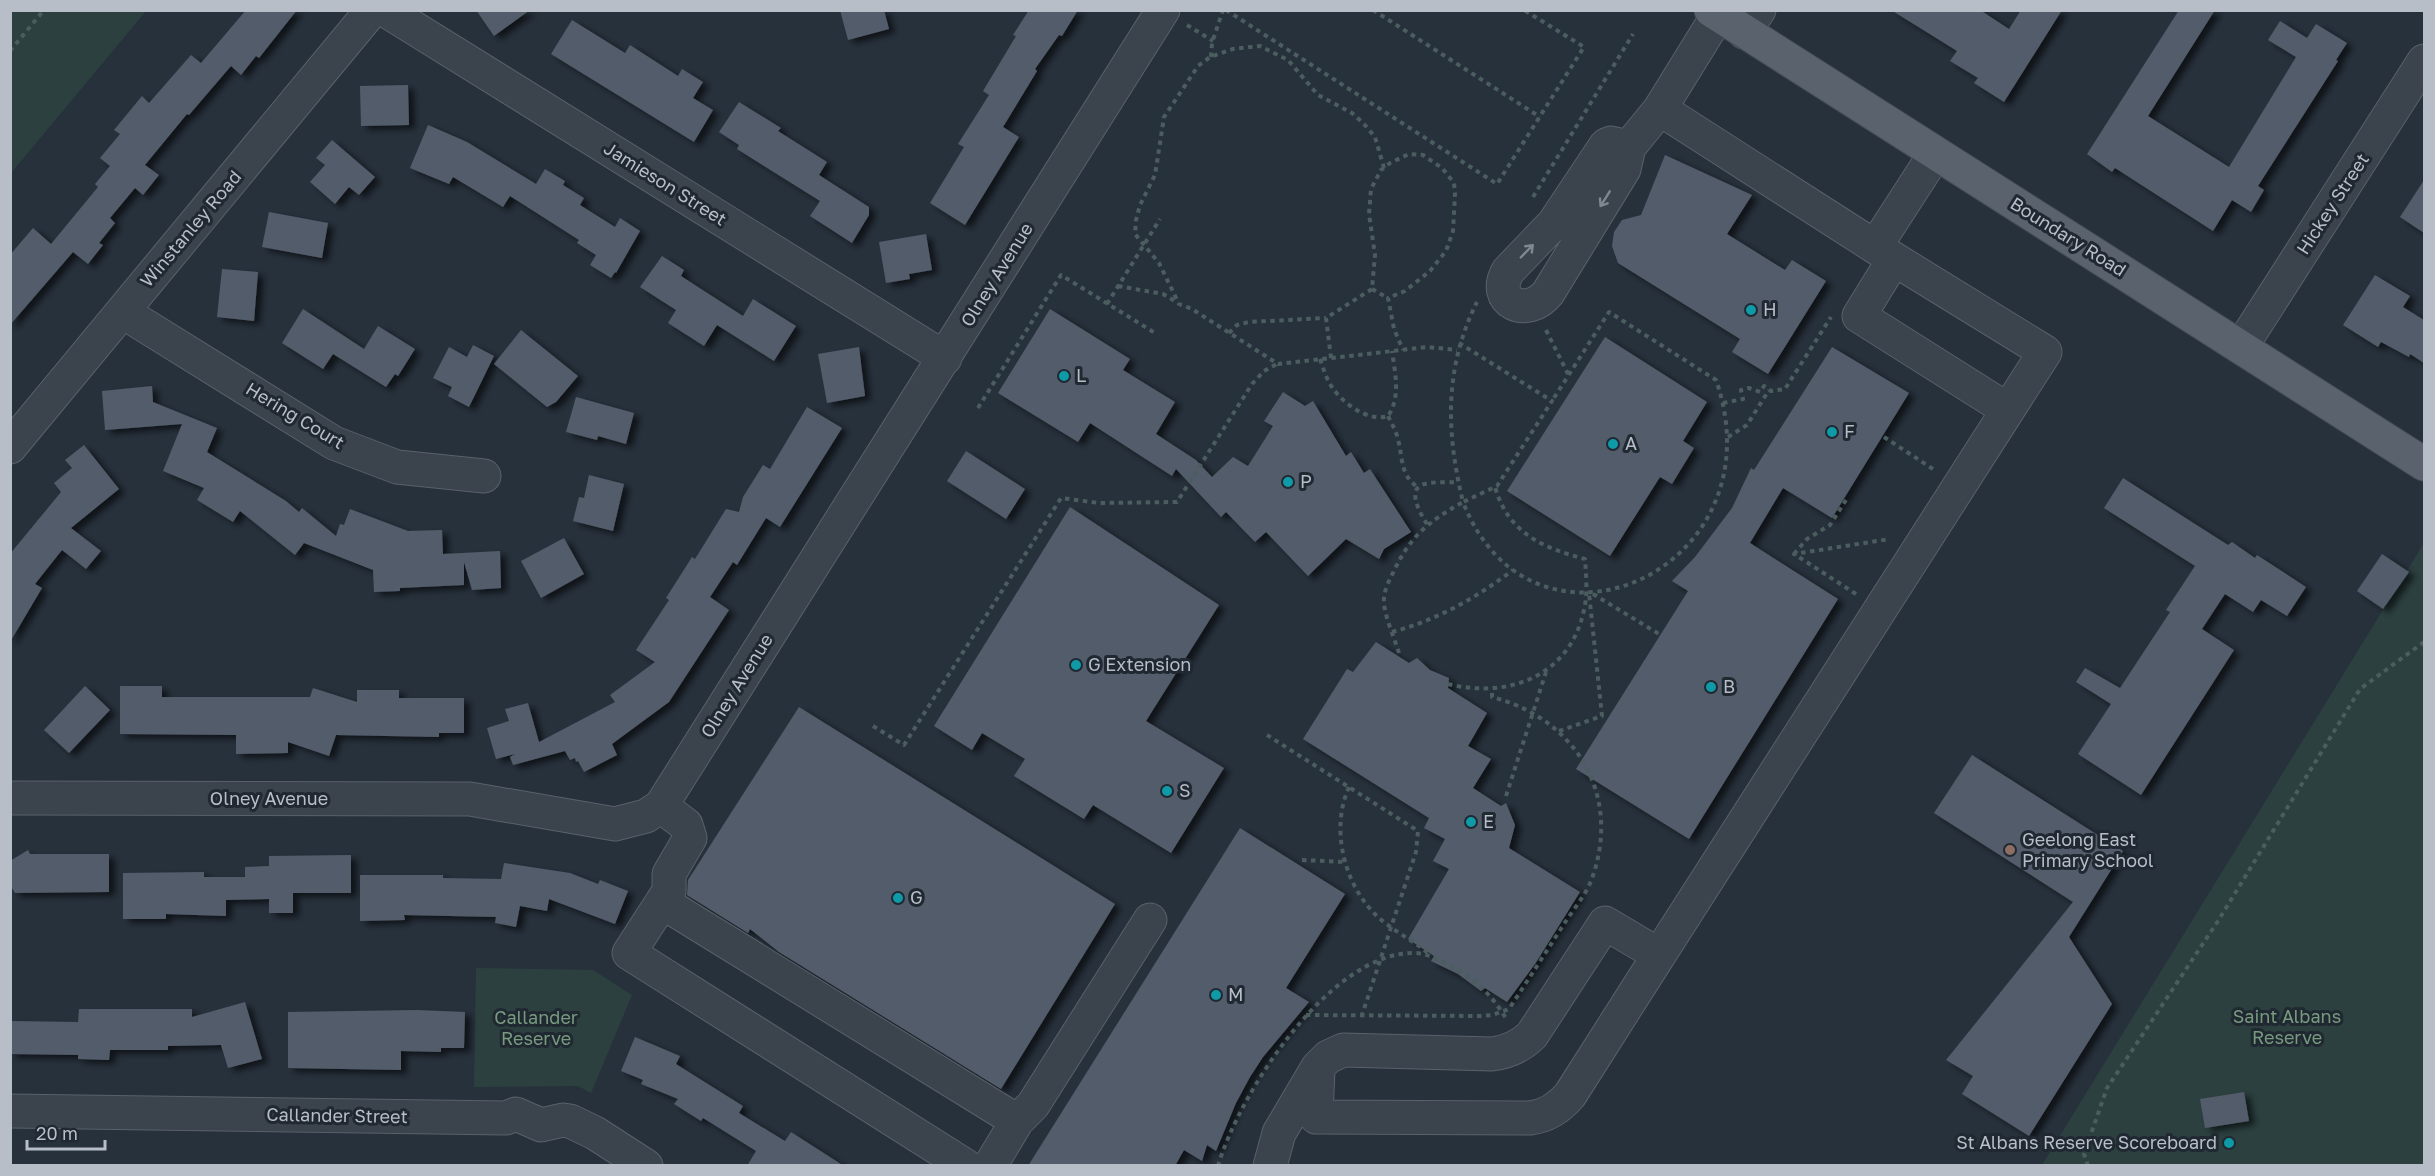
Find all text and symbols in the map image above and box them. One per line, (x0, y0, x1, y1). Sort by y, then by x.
street label: Jamieson Street (600, 137, 731, 230)
street label: Hickey Street (2291, 149, 2373, 258)
street label: Winstanley Road (135, 166, 245, 291)
one-way arrow (1599, 190, 1611, 207)
street label: Boundary Road (2007, 192, 2130, 281)
street label: Olney Avenue (955, 218, 1037, 330)
one-way arrow (1519, 244, 1534, 259)
place label: H (1763, 298, 1777, 320)
marker: H (1744, 303, 1758, 317)
place label: L (1076, 364, 1086, 386)
marker: L (1057, 369, 1071, 383)
street label: Hering Court (242, 377, 349, 453)
place label: F (1844, 420, 1855, 442)
marker: F (1825, 425, 1839, 439)
place label: A (1625, 432, 1637, 454)
marker: A (1606, 437, 1620, 451)
place label: P (1300, 470, 1312, 492)
marker: P (1281, 475, 1295, 489)
street label: Olney Avenue (695, 629, 777, 741)
place label: G Extension (1088, 653, 1191, 675)
marker: G Extension (1069, 658, 1083, 672)
place label: B (1723, 675, 1735, 697)
marker: B (1704, 680, 1718, 694)
place label: S (1179, 779, 1191, 801)
marker: S (1160, 784, 1174, 798)
street label: Olney Avenue (210, 787, 328, 809)
place label: E (1483, 810, 1494, 832)
marker: E (1464, 815, 1478, 829)
place label: Geelong East Primary School (2022, 828, 2154, 871)
marker: Geelong East Primary School (2003, 843, 2017, 857)
place label: G (910, 886, 923, 908)
marker: G (891, 891, 905, 905)
place label: M (1228, 983, 1243, 1005)
marker: M (1209, 988, 1223, 1002)
park label: Saint Albans Reserve (2233, 1005, 2341, 1048)
park label: Callander Reserve (494, 1006, 578, 1049)
street label: Callander Street (266, 1103, 408, 1127)
scale bar (27, 1113, 105, 1151)
text: 20 m (36, 1122, 78, 1144)
place label: St Albans Reserve Scoreboard (1956, 1131, 2217, 1153)
marker: St Albans Reserve Scoreboard (2222, 1136, 2236, 1150)

